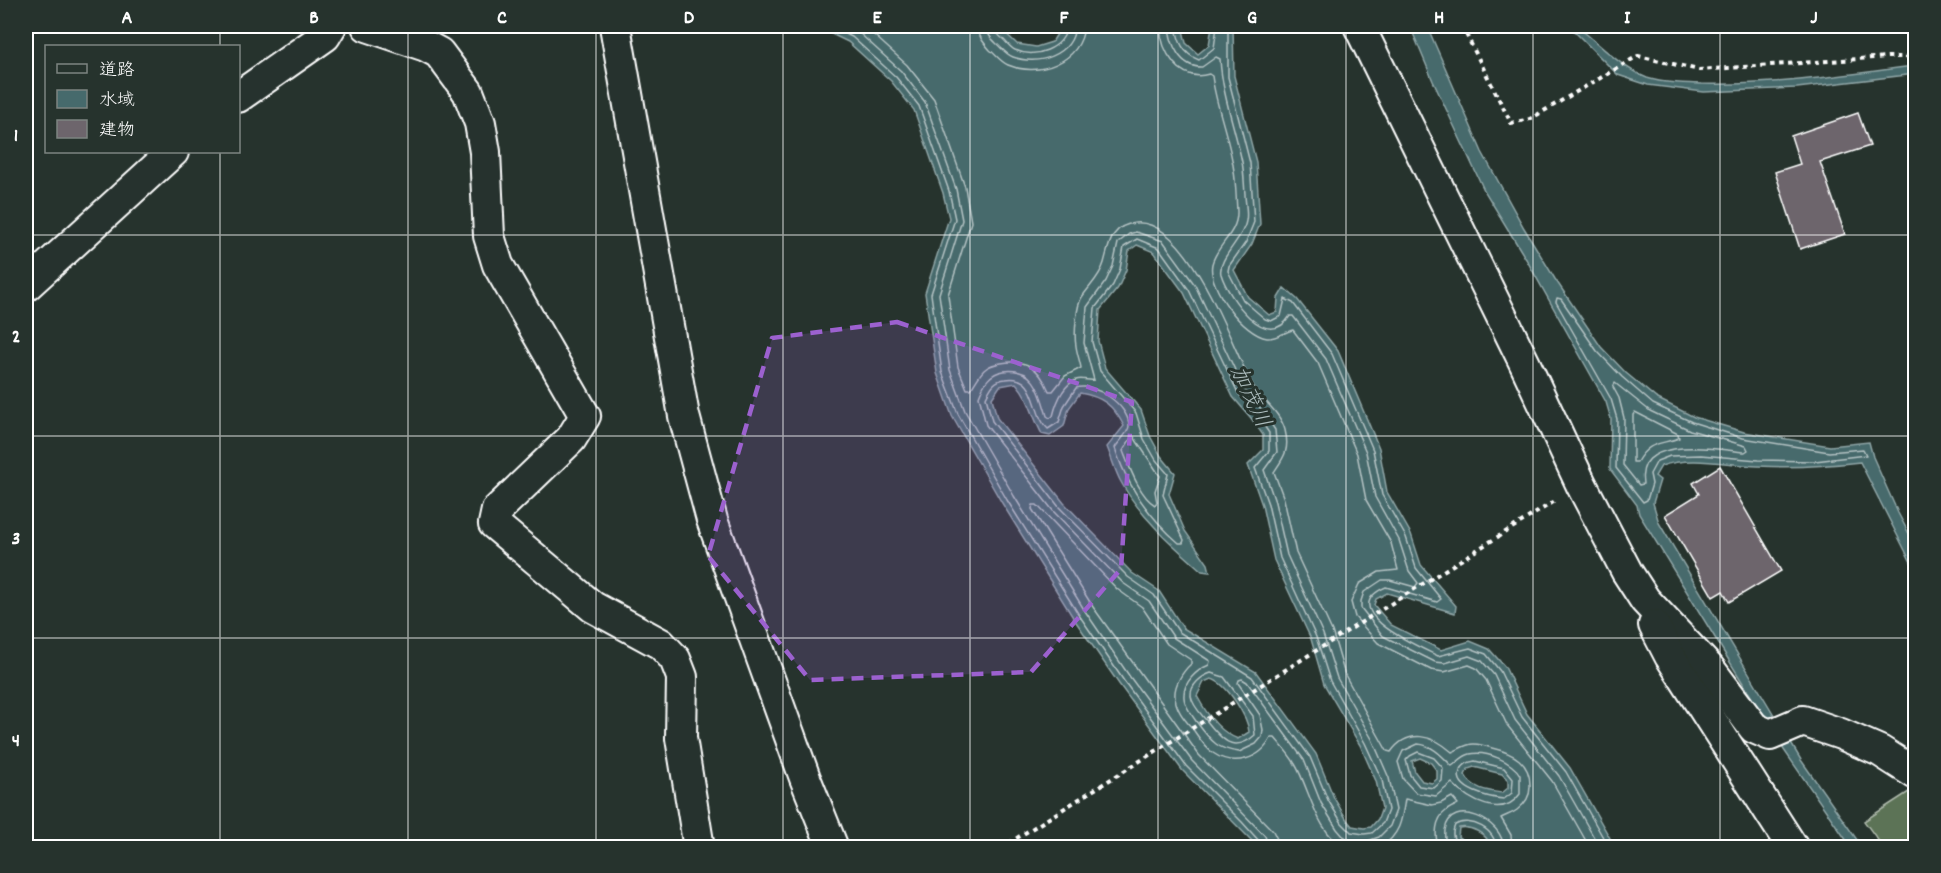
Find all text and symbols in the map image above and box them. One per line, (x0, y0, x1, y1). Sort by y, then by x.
text: A (122, 5, 133, 33)
text: B (309, 5, 319, 33)
text: C (497, 5, 507, 33)
text: D (684, 5, 695, 33)
text: E (872, 5, 882, 33)
text: F (1060, 5, 1070, 33)
text: G (1247, 5, 1257, 33)
text: H (1434, 5, 1444, 33)
text: I (1624, 5, 1631, 33)
text: J (1810, 5, 1818, 33)
legend (45, 45, 240, 153)
text: 道路 (99, 59, 135, 84)
text: 水域 (99, 89, 135, 114)
text: 建物 (99, 119, 135, 144)
text: 1 (14, 123, 18, 151)
text: 2 (12, 324, 20, 352)
water label: 加茂川 (1221, 361, 1277, 434)
text: 3 (12, 526, 20, 554)
text: 4 (12, 728, 20, 756)

